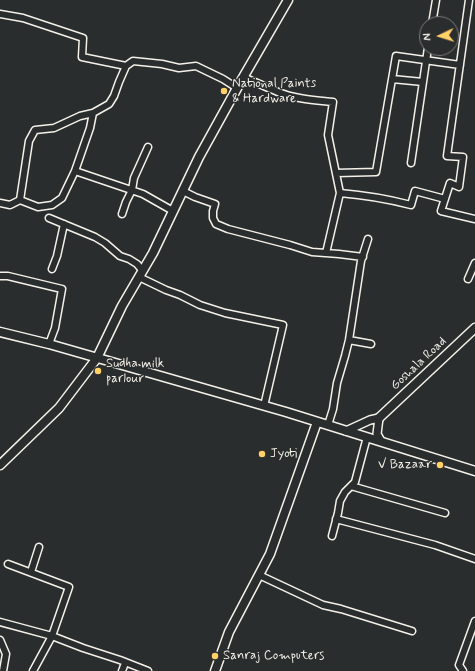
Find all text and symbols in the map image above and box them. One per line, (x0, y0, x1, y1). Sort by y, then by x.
north arrow (419, 16, 459, 56)
text: N (421, 33, 435, 41)
place label: National Paints & Hardware (232, 76, 316, 107)
marker: National Paints & Hardware (219, 86, 229, 96)
street label: Goshala Road (388, 334, 450, 394)
place label: Sudha milk parlour (106, 356, 164, 387)
marker: Sudha milk parlour (93, 366, 103, 376)
place label: Jyoti (270, 446, 297, 462)
marker: Jyoti (257, 449, 267, 459)
place label: V Bazaar (378, 457, 432, 473)
marker: V Bazaar (435, 460, 445, 470)
place label: Sanraj Computers (223, 648, 324, 664)
marker: Sanraj Computers (210, 651, 220, 661)

